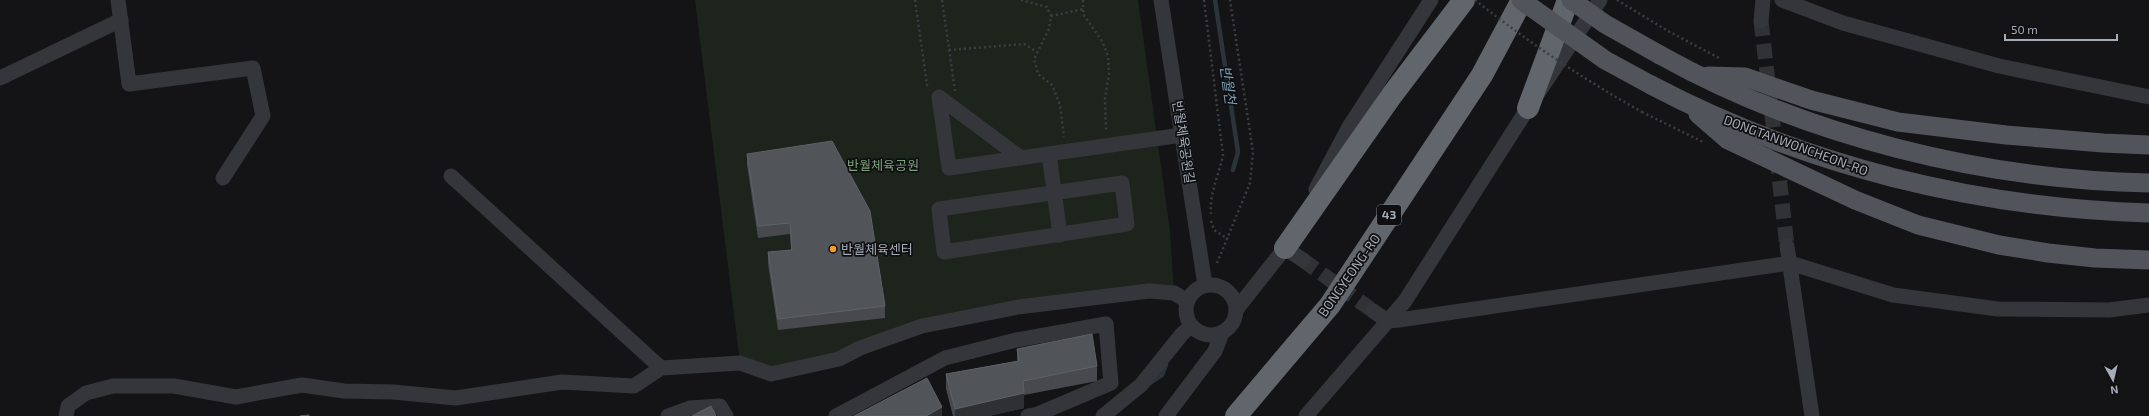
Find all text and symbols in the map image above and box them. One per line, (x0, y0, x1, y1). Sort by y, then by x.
scale bar (2005, 16, 2117, 42)
text: 50 m (2011, 22, 2038, 36)
water label: 반월천 (1217, 65, 1240, 106)
street label: 반월체육공원길 (1170, 99, 1198, 185)
street label: DONGTANWONCHEON-RO (1722, 111, 1870, 179)
park label: 반월체육공원 (847, 157, 919, 173)
road number: 43 (1377, 205, 1401, 225)
street label: BONGYEONG-RO (1315, 231, 1383, 319)
place label: 반월체육센터 (841, 241, 913, 257)
marker: 반월체육센터 (828, 244, 838, 254)
north arrow (2093, 360, 2133, 400)
text: N (2110, 383, 2119, 397)

